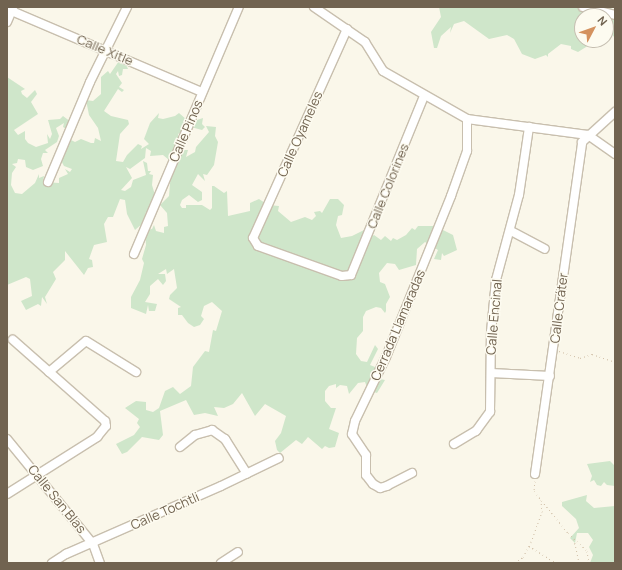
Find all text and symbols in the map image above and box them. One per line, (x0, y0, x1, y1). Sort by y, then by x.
north arrow (574, 8, 614, 48)
text: N (594, 13, 611, 28)
street label: Calle Xitle (75, 31, 135, 69)
street label: Calle Oyameles (274, 89, 326, 179)
street label: Calle Pinos (166, 98, 206, 164)
street label: Calle Colorines (364, 141, 412, 231)
street label: Cerrada Llamaradas (368, 267, 428, 383)
street label: Calle Cráter (547, 272, 571, 344)
street label: Calle Encinal (483, 279, 505, 355)
street label: Calle San Blas (25, 462, 89, 536)
street label: Calle Tochtli (128, 489, 202, 533)

